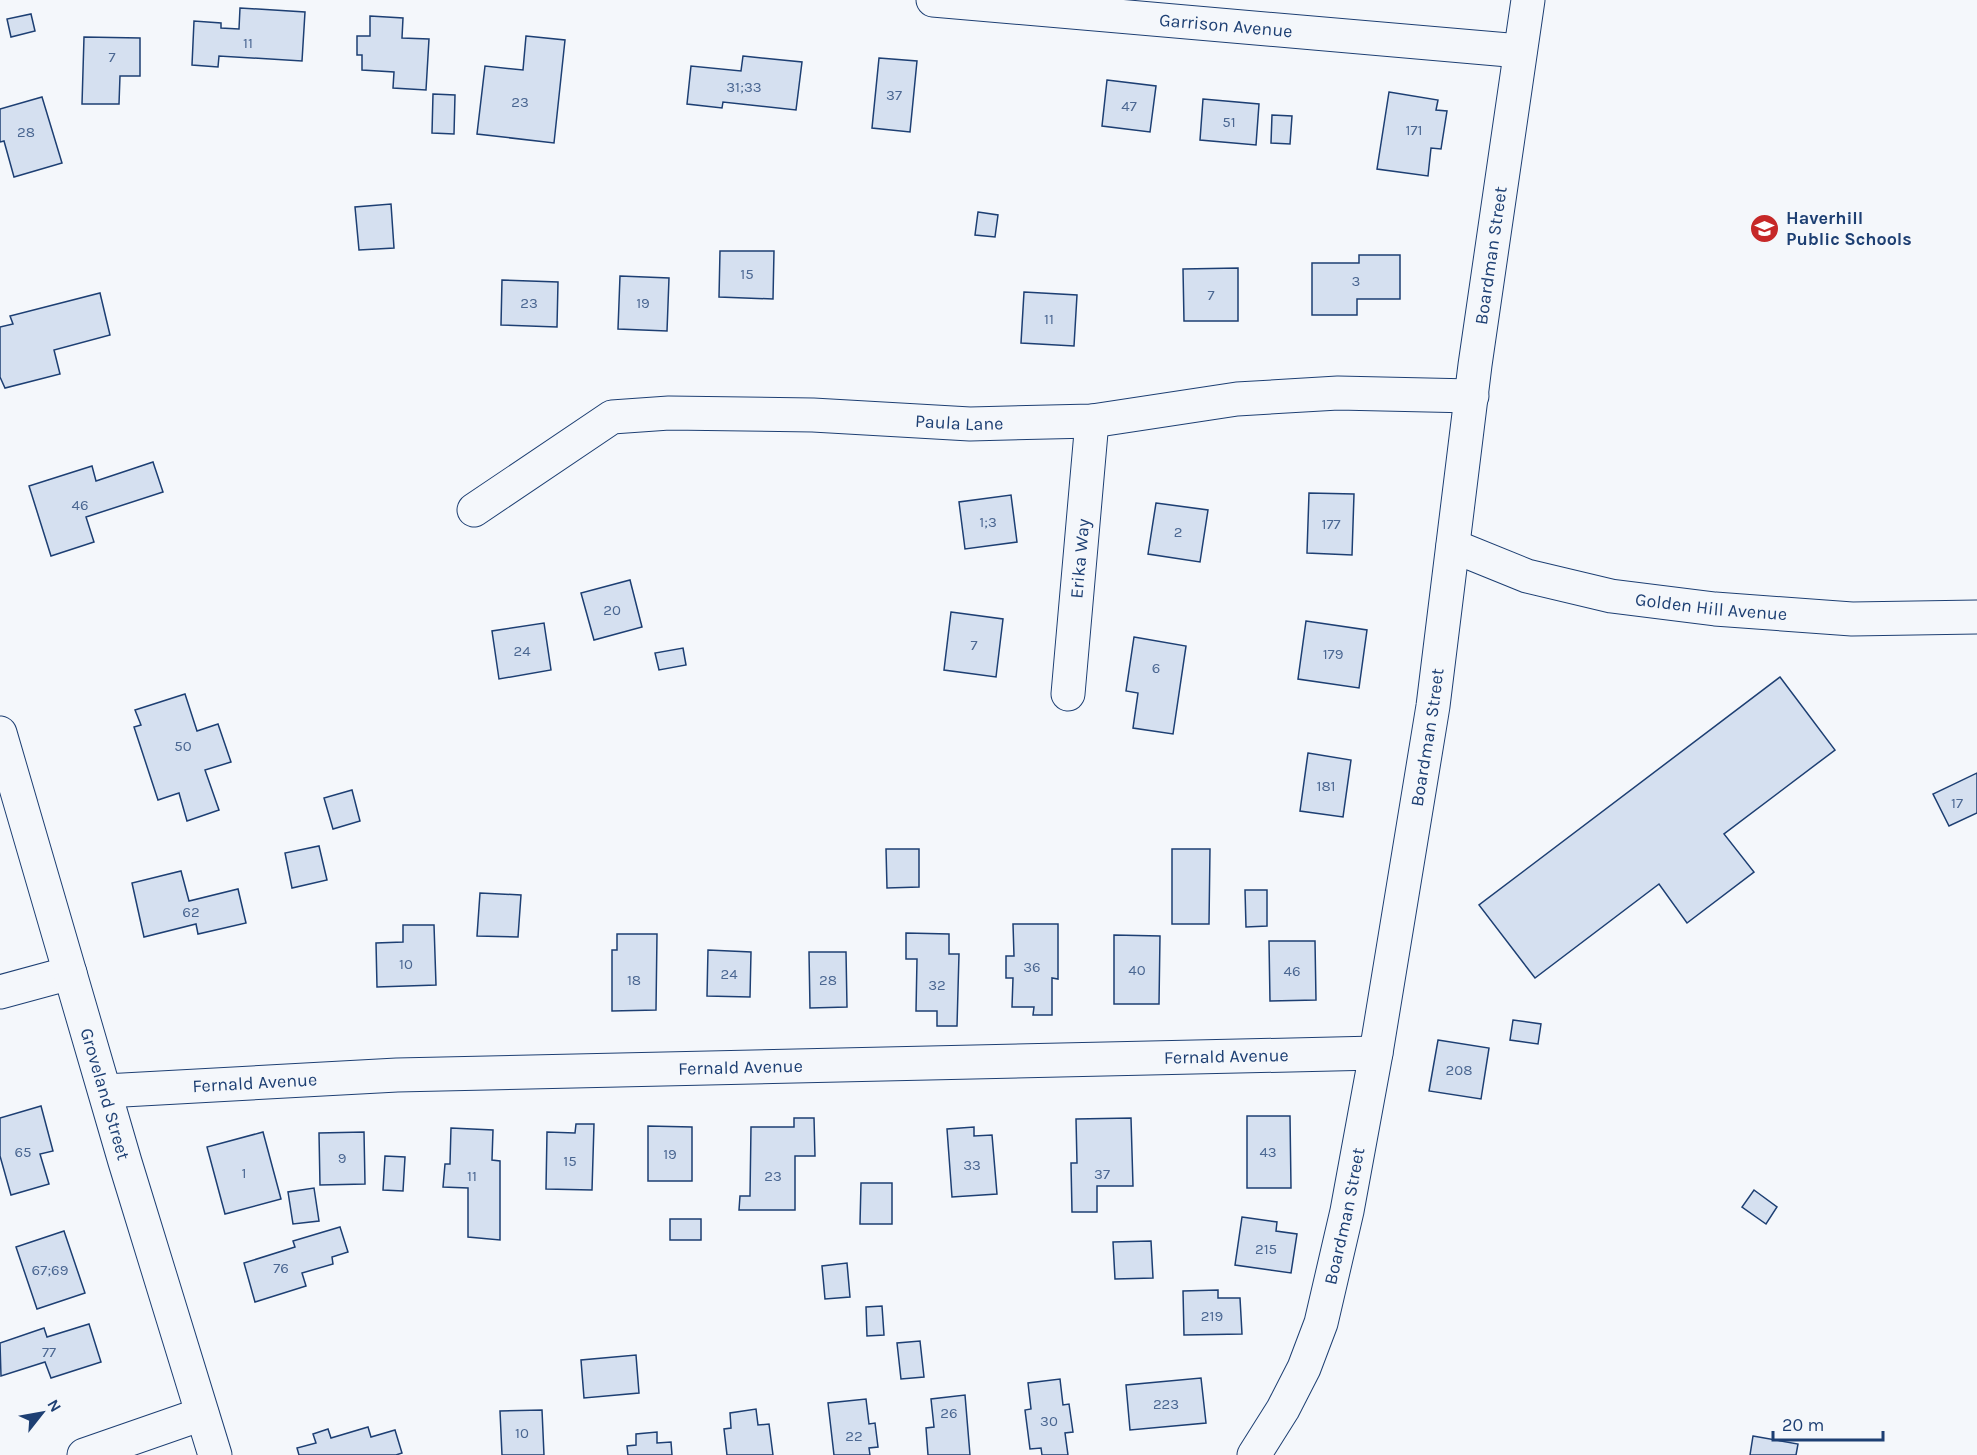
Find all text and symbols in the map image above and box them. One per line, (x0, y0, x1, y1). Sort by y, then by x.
street label: Garrison Avenue (1158, 9, 1293, 42)
house number: 11 (243, 34, 253, 52)
house number: 7 (108, 48, 116, 66)
house number: 31;33 (726, 78, 762, 96)
house number: 37 (886, 86, 902, 104)
house number: 23 (511, 93, 529, 111)
house number: 47 (1121, 97, 1137, 115)
house number: 51 (1222, 113, 1236, 131)
house number: 171 (1406, 121, 1422, 139)
house number: 28 (17, 123, 35, 141)
street label: Boardman Street (1470, 185, 1512, 326)
place label: Haverhill Public Schools (1786, 207, 1912, 250)
school or university icon: Haverhill Public Schools (1749, 212, 1781, 244)
house number: 15 (740, 265, 754, 283)
house number: 3 (1352, 272, 1360, 290)
house number: 7 (1207, 286, 1215, 304)
house number: 23 (520, 294, 538, 312)
house number: 19 (636, 294, 650, 312)
house number: 11 (1044, 310, 1054, 328)
street label: Paula Lane (914, 410, 1004, 435)
house number: 46 (72, 496, 88, 514)
house number: 1;3 (979, 513, 997, 531)
house number: 177 (1321, 515, 1341, 533)
street label: Erika Way (1065, 517, 1094, 599)
house number: 2 (1174, 523, 1182, 541)
street label: Golden Hill Avenue (1634, 588, 1788, 625)
house number: 20 (603, 601, 621, 619)
house number: 7 (970, 636, 978, 654)
house number: 24 (513, 642, 531, 660)
house number: 179 (1323, 645, 1343, 663)
house number: 6 (1152, 659, 1160, 677)
street label: Boardman Street (1406, 667, 1449, 808)
house number: 50 (174, 737, 192, 755)
house number: 181 (1316, 777, 1336, 795)
house number: 17 (1951, 794, 1963, 812)
house number: 62 (182, 903, 200, 921)
house number: 10 (399, 955, 413, 973)
house number: 36 (1023, 958, 1041, 976)
house number: 40 (1128, 961, 1146, 979)
house number: 46 (1284, 962, 1300, 980)
house number: 24 (720, 965, 738, 983)
house number: 18 (627, 971, 641, 989)
house number: 28 (819, 971, 837, 989)
house number: 32 (928, 976, 946, 994)
street label: Groveland Street (76, 1025, 135, 1163)
street label: Fernald Avenue (1164, 1044, 1289, 1069)
street label: Fernald Avenue (678, 1055, 803, 1080)
house number: 208 (1446, 1061, 1472, 1079)
street label: Fernald Avenue (192, 1068, 318, 1097)
house number: 65 (14, 1143, 32, 1161)
house number: 43 (1259, 1143, 1277, 1161)
house number: 19 (663, 1145, 677, 1163)
street label: Boardman Street (1319, 1146, 1369, 1287)
house number: 9 (338, 1149, 346, 1167)
house number: 15 (563, 1152, 577, 1170)
house number: 33 (963, 1156, 981, 1174)
house number: 1 (242, 1164, 246, 1182)
house number: 37 (1094, 1165, 1110, 1183)
house number: 11 (467, 1167, 477, 1185)
house number: 23 (764, 1167, 782, 1185)
house number: 215 (1255, 1240, 1277, 1258)
house number: 76 (273, 1259, 289, 1277)
house number: 67;69 (32, 1261, 68, 1279)
house number: 219 (1201, 1307, 1223, 1325)
house number: 77 (42, 1343, 56, 1361)
north arrow (12, 1383, 72, 1443)
house number: 223 (1153, 1395, 1179, 1413)
text: N (43, 1396, 66, 1415)
house number: 26 (940, 1404, 958, 1422)
scale bar (1773, 1404, 1882, 1442)
house number: 30 (1040, 1412, 1058, 1430)
text: 20 m (1782, 1414, 1824, 1436)
house number: 10 (515, 1424, 529, 1442)
house number: 22 (845, 1427, 863, 1445)

